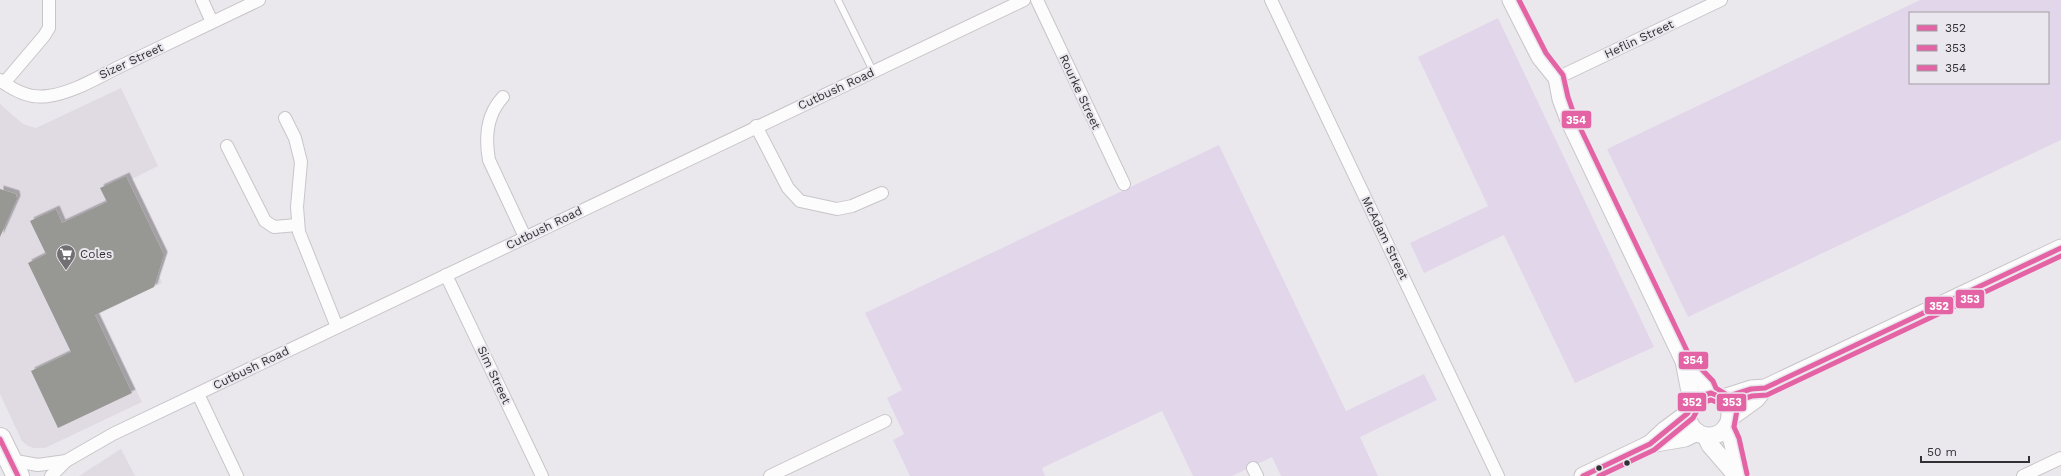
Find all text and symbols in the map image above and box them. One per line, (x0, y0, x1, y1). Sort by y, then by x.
legend (1909, 12, 2049, 84)
street label: Heflin Street (1602, 17, 1676, 61)
text: 352 (1945, 21, 1966, 35)
street label: Sizer Street (97, 40, 165, 82)
text: 353 (1945, 41, 1966, 55)
street label: Rourke Street (1057, 52, 1103, 132)
text: 354 (1945, 61, 1966, 75)
street label: Cutbush Road (796, 65, 876, 113)
line badge: 354 (1561, 110, 1592, 129)
text: 354 (1566, 114, 1586, 127)
street label: McAdam Street (1359, 194, 1411, 282)
street label: Cutbush Road (504, 204, 584, 252)
supermarket icon: Coles (55, 243, 77, 271)
place label: Coles (80, 247, 112, 261)
line badge: 353 (1955, 289, 1985, 309)
text: 353 (1960, 293, 1980, 306)
line badge: 352 (1924, 296, 1954, 315)
text: 352 (1929, 300, 1949, 313)
street label: Cutbush Road (211, 344, 291, 392)
street label: Sim Street (474, 344, 514, 406)
line badge: 354 (1678, 351, 1709, 370)
text: 354 (1683, 354, 1703, 367)
line badge: 352 (1677, 392, 1707, 412)
line badge: 353 (1716, 393, 1747, 412)
text: 352 (1682, 396, 1702, 409)
text: 353 (1722, 396, 1742, 409)
scale bar (1921, 438, 2029, 464)
text: 50 m (1927, 445, 1957, 459)
unlabelled marker (1622, 458, 1632, 468)
unlabelled marker (1594, 463, 1604, 473)

